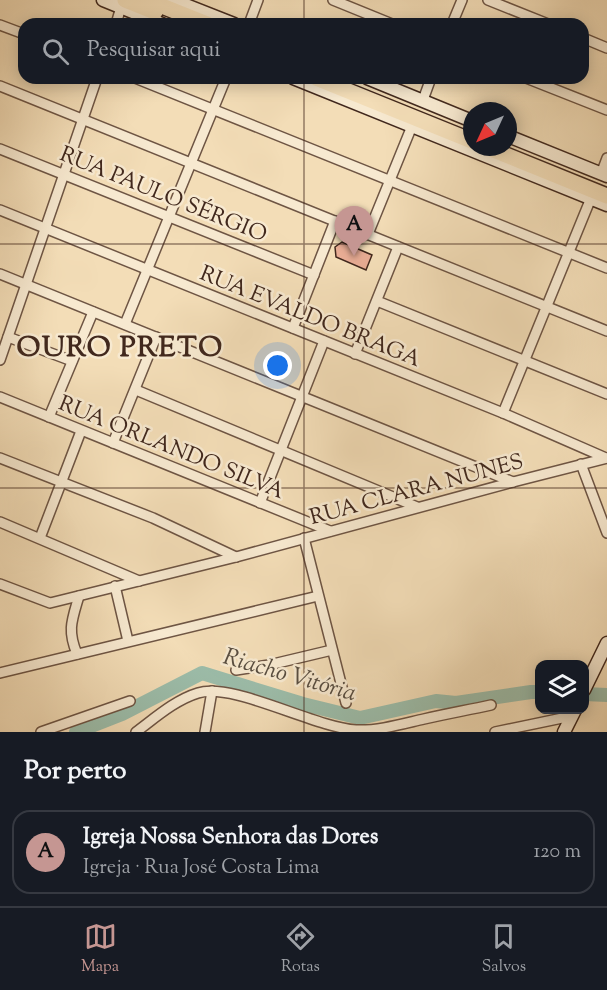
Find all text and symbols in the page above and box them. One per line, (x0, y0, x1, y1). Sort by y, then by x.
search box (18, 18, 589, 84)
icon: search (39, 35, 72, 68)
text: Pesquisar aqui (87, 35, 221, 67)
north arrow (463, 102, 517, 156)
street label: RUA PAULO SÉRGIO (55, 139, 272, 252)
pin: A (334, 206, 374, 256)
street label: RUA EVALDO BRAGA (195, 259, 425, 377)
district label: OURO PRETO (16, 329, 224, 369)
your location (263, 351, 292, 380)
street label: RUA ORLANDO SILVA (53, 389, 289, 509)
street label: RUA CLARA NUNES (306, 447, 527, 535)
water label: Riacho Vitória (219, 641, 360, 711)
map controls (535, 660, 589, 714)
button: layers (535, 660, 589, 714)
text: Por perto (24, 753, 126, 790)
text: Igreja Nossa Senhora das Dores (83, 822, 378, 854)
text: A (37, 838, 54, 867)
text: 120 m (533, 838, 581, 867)
text: Igreja · Rua José Costa Lima (83, 854, 319, 883)
tab: Mapa (81, 920, 119, 979)
tab: Rotas (281, 920, 320, 979)
tab: Salvos (482, 920, 526, 979)

